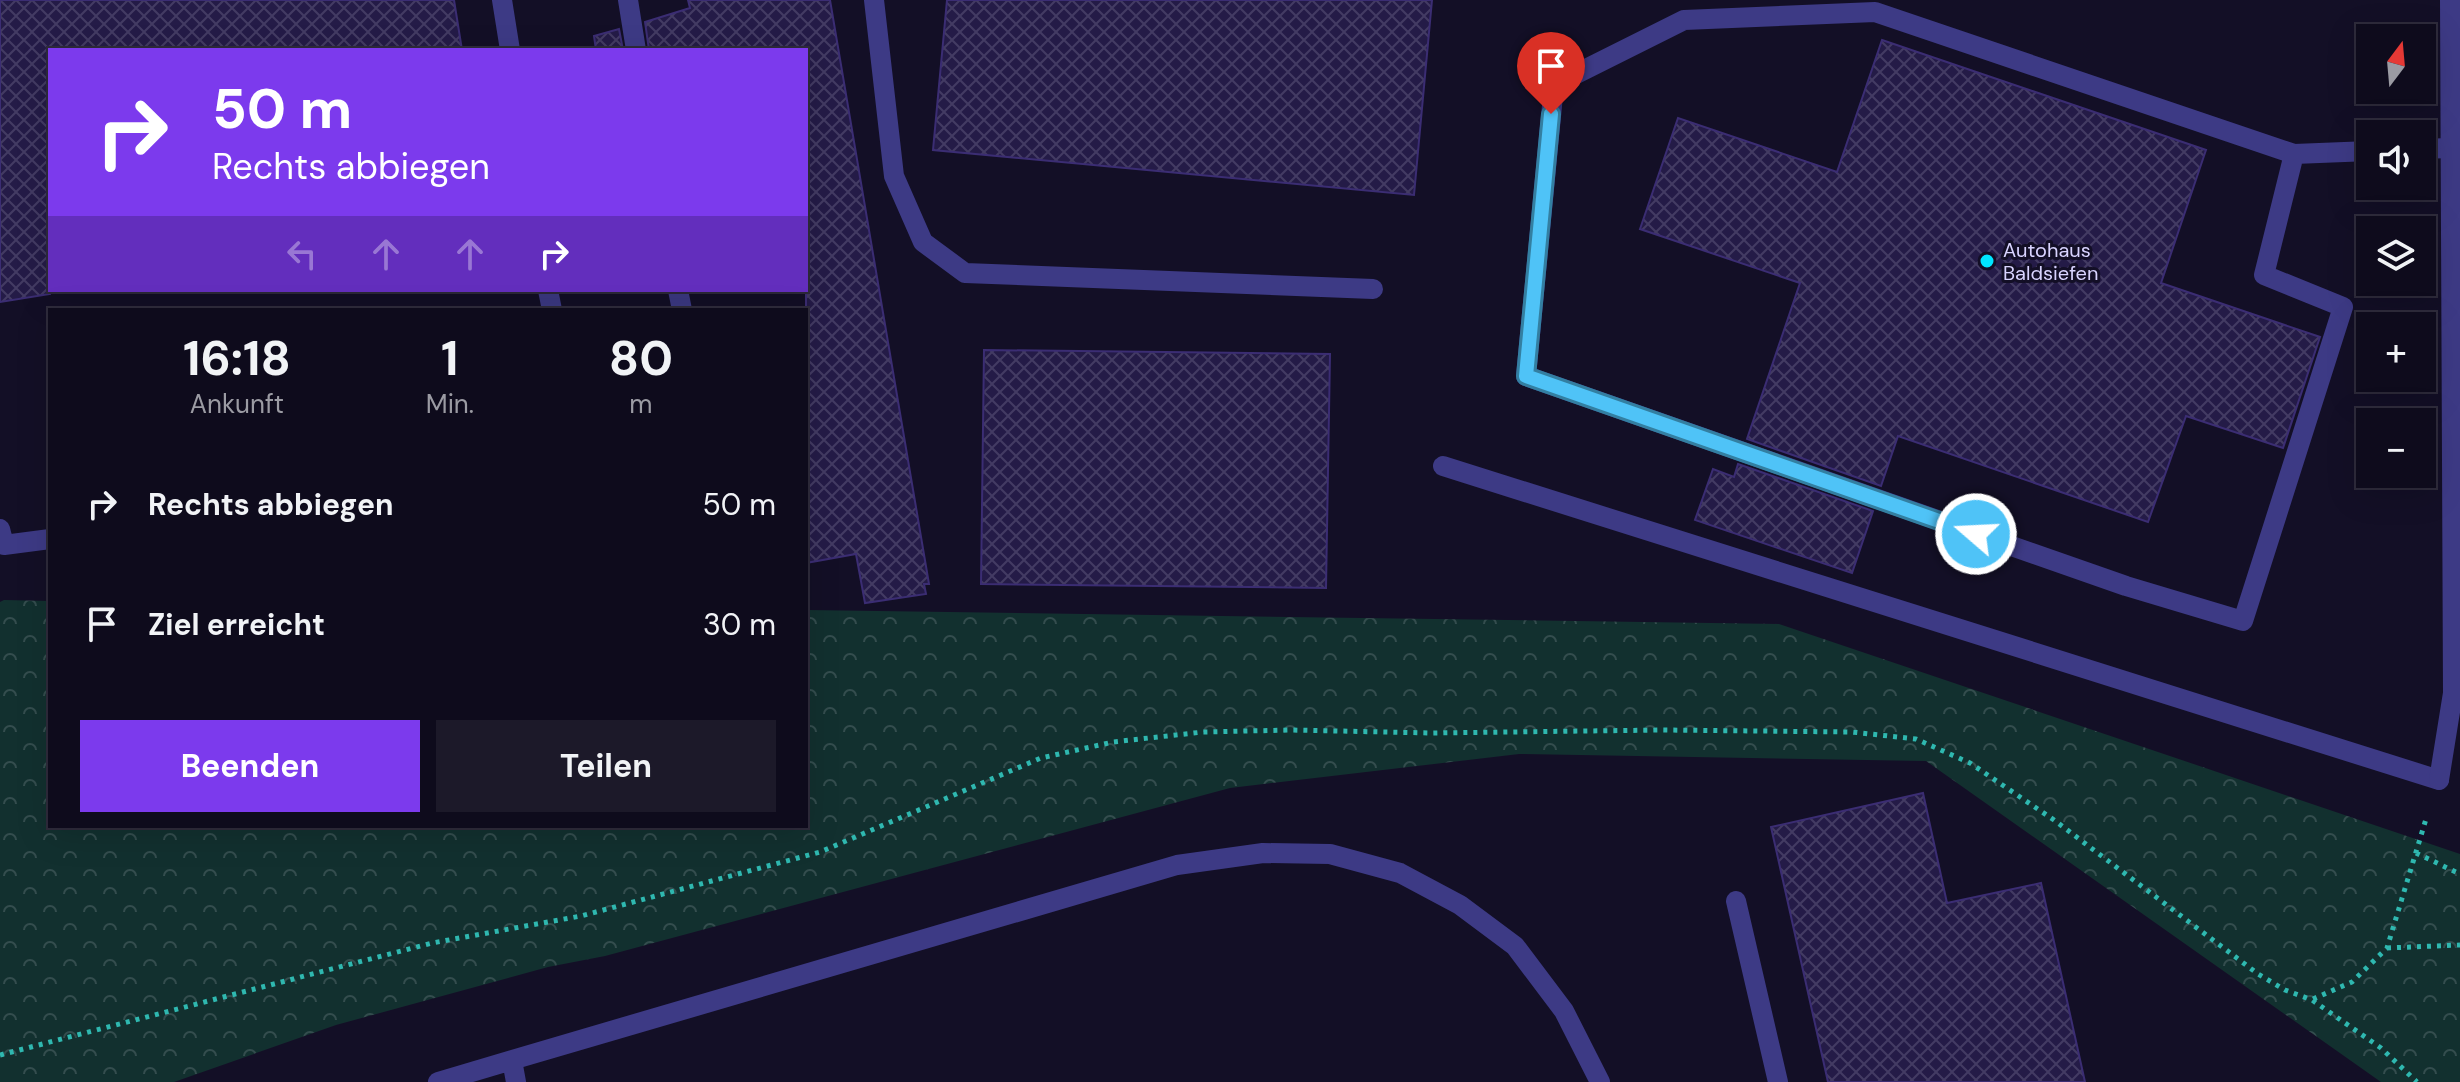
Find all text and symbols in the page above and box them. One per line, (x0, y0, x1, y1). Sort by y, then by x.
north arrow (2356, 24, 2436, 104)
map controls (2356, 24, 2436, 488)
pin (1517, 32, 1585, 114)
icon: arrive (1529, 44, 1573, 88)
text: 50 m (212, 72, 352, 145)
icon: right (80, 80, 184, 184)
button: sound (2356, 120, 2436, 200)
text: Rechts abbiegen (212, 143, 490, 190)
button: layers (2356, 216, 2436, 296)
icon: left (280, 232, 324, 276)
icon: ahead (364, 232, 408, 276)
icon: ahead (448, 232, 492, 276)
icon: right (532, 232, 576, 276)
place label: Autohaus Baldsiefen (2003, 237, 2098, 286)
marker: Autohaus Baldsiefen (1978, 252, 1996, 270)
button: + (2356, 312, 2436, 392)
text: 16:18 (183, 327, 291, 390)
text: 1 (441, 327, 459, 390)
text: 80 (609, 327, 673, 390)
text: Ankunft (190, 387, 284, 421)
text: Min. (426, 387, 474, 421)
text: m (629, 387, 653, 421)
button: − (2356, 408, 2436, 488)
icon: right (80, 482, 124, 526)
text: Rechts abbiegen (148, 485, 393, 524)
text: 50 m (702, 485, 776, 524)
position arrow (1934, 492, 2018, 576)
icon: arrive (80, 602, 124, 646)
text: Ziel erreicht (148, 605, 325, 644)
text: 30 m (703, 605, 776, 644)
button: Beenden (80, 720, 420, 812)
button: Teilen (436, 720, 776, 812)

